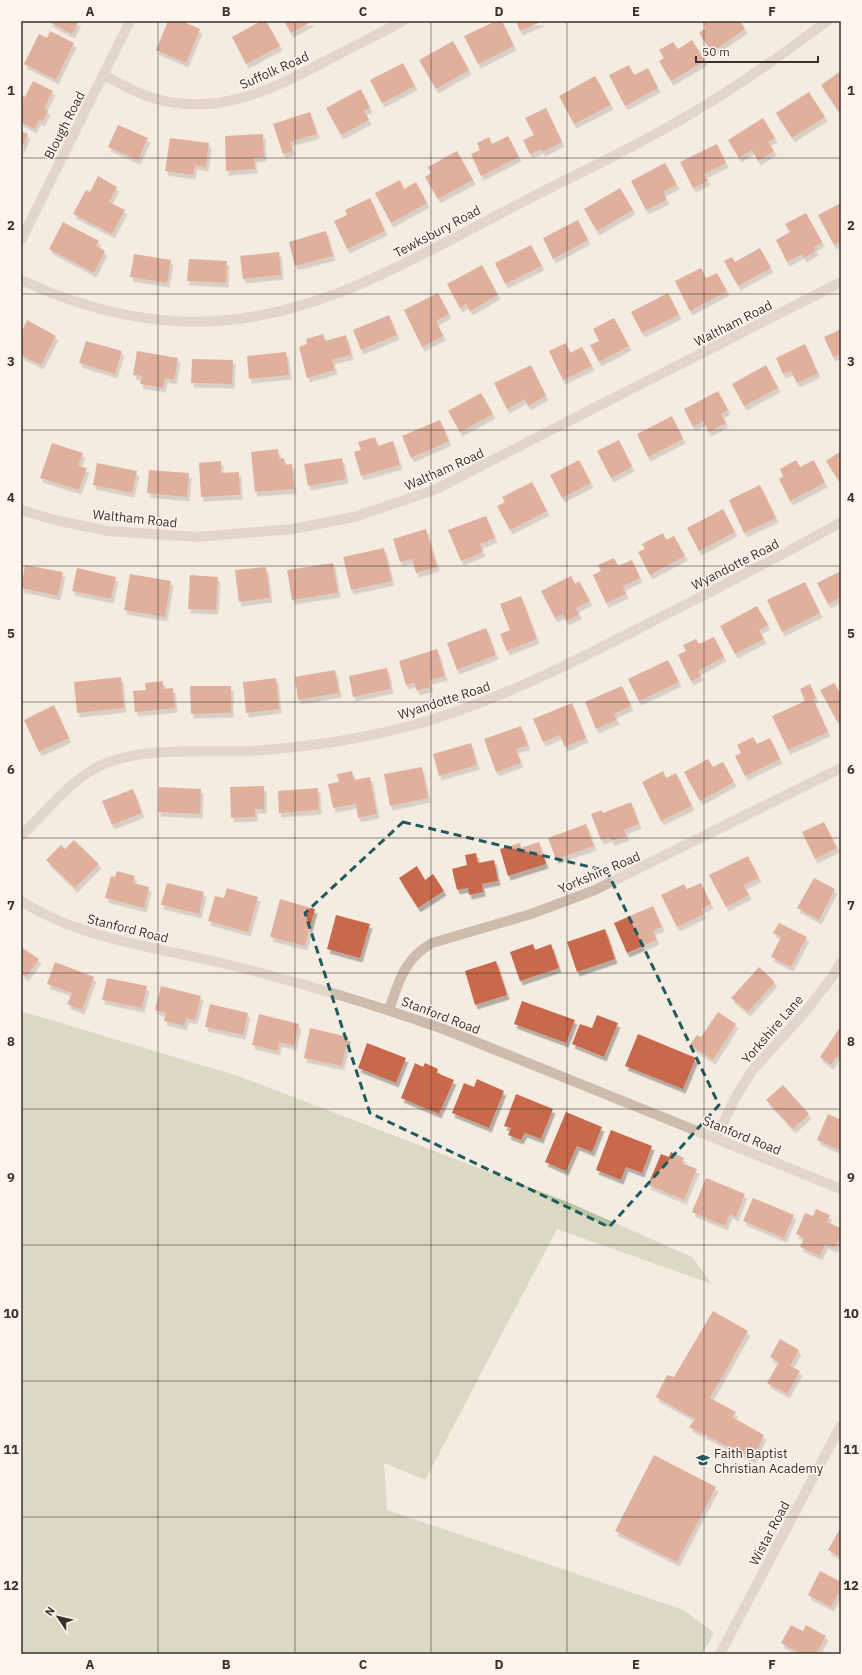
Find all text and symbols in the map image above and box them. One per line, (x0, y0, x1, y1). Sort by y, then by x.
text: A (86, 3, 95, 20)
text: B (222, 3, 231, 20)
text: C (359, 3, 368, 20)
text: D (494, 3, 504, 20)
text: E (632, 3, 640, 20)
text: F (768, 3, 776, 20)
scale bar (696, 38, 818, 64)
text: 50 m (702, 44, 730, 59)
street label: Suffolk Road (237, 48, 311, 93)
text: 1 (7, 82, 15, 99)
text: 1 (847, 82, 855, 99)
street label: Blough Road (40, 88, 89, 162)
street label: Tewksbury Road (391, 201, 484, 261)
text: 2 (7, 217, 15, 234)
text: 2 (847, 217, 855, 234)
street label: Waltham Road (691, 297, 775, 350)
text: 3 (7, 353, 15, 370)
text: 3 (847, 353, 855, 370)
street label: Waltham Road (402, 444, 487, 495)
text: 4 (7, 489, 15, 506)
text: 4 (847, 489, 855, 506)
street label: Waltham Road (92, 506, 178, 531)
street label: Wyandotte Road (689, 535, 782, 594)
text: 5 (7, 625, 15, 642)
text: 5 (847, 625, 855, 642)
street label: Wyandotte Road (396, 678, 492, 723)
text: 6 (7, 761, 15, 778)
text: 6 (847, 761, 855, 778)
street label: Yorkshire Road (556, 848, 643, 897)
text: 7 (7, 897, 15, 914)
text: 7 (847, 897, 855, 914)
street label: Stanford Road (86, 910, 170, 947)
street label: Yorkshire Lane (738, 991, 807, 1067)
street label: Stanford Road (399, 993, 483, 1038)
text: 8 (7, 1033, 15, 1050)
text: 8 (847, 1033, 855, 1050)
street label: Stanford Road (700, 1112, 784, 1159)
text: 9 (7, 1169, 15, 1186)
text: 9 (847, 1169, 855, 1186)
text: 10 (3, 1305, 19, 1322)
text: 10 (843, 1305, 859, 1322)
text: 11 (3, 1441, 19, 1458)
text: 11 (843, 1441, 859, 1458)
place label: Faith Baptist Christian Academy (714, 1445, 824, 1477)
school or university icon: Faith Baptist Christian Academy (695, 1452, 711, 1468)
street label: Wistar Road (745, 1498, 793, 1568)
text: 12 (3, 1577, 19, 1594)
text: 12 (843, 1577, 859, 1594)
north arrow (38, 1597, 78, 1637)
text: N (42, 1604, 58, 1619)
text: A (86, 1656, 95, 1673)
text: B (222, 1656, 231, 1673)
text: C (359, 1656, 368, 1673)
text: D (494, 1656, 504, 1673)
text: E (632, 1656, 640, 1673)
text: F (768, 1656, 776, 1673)

